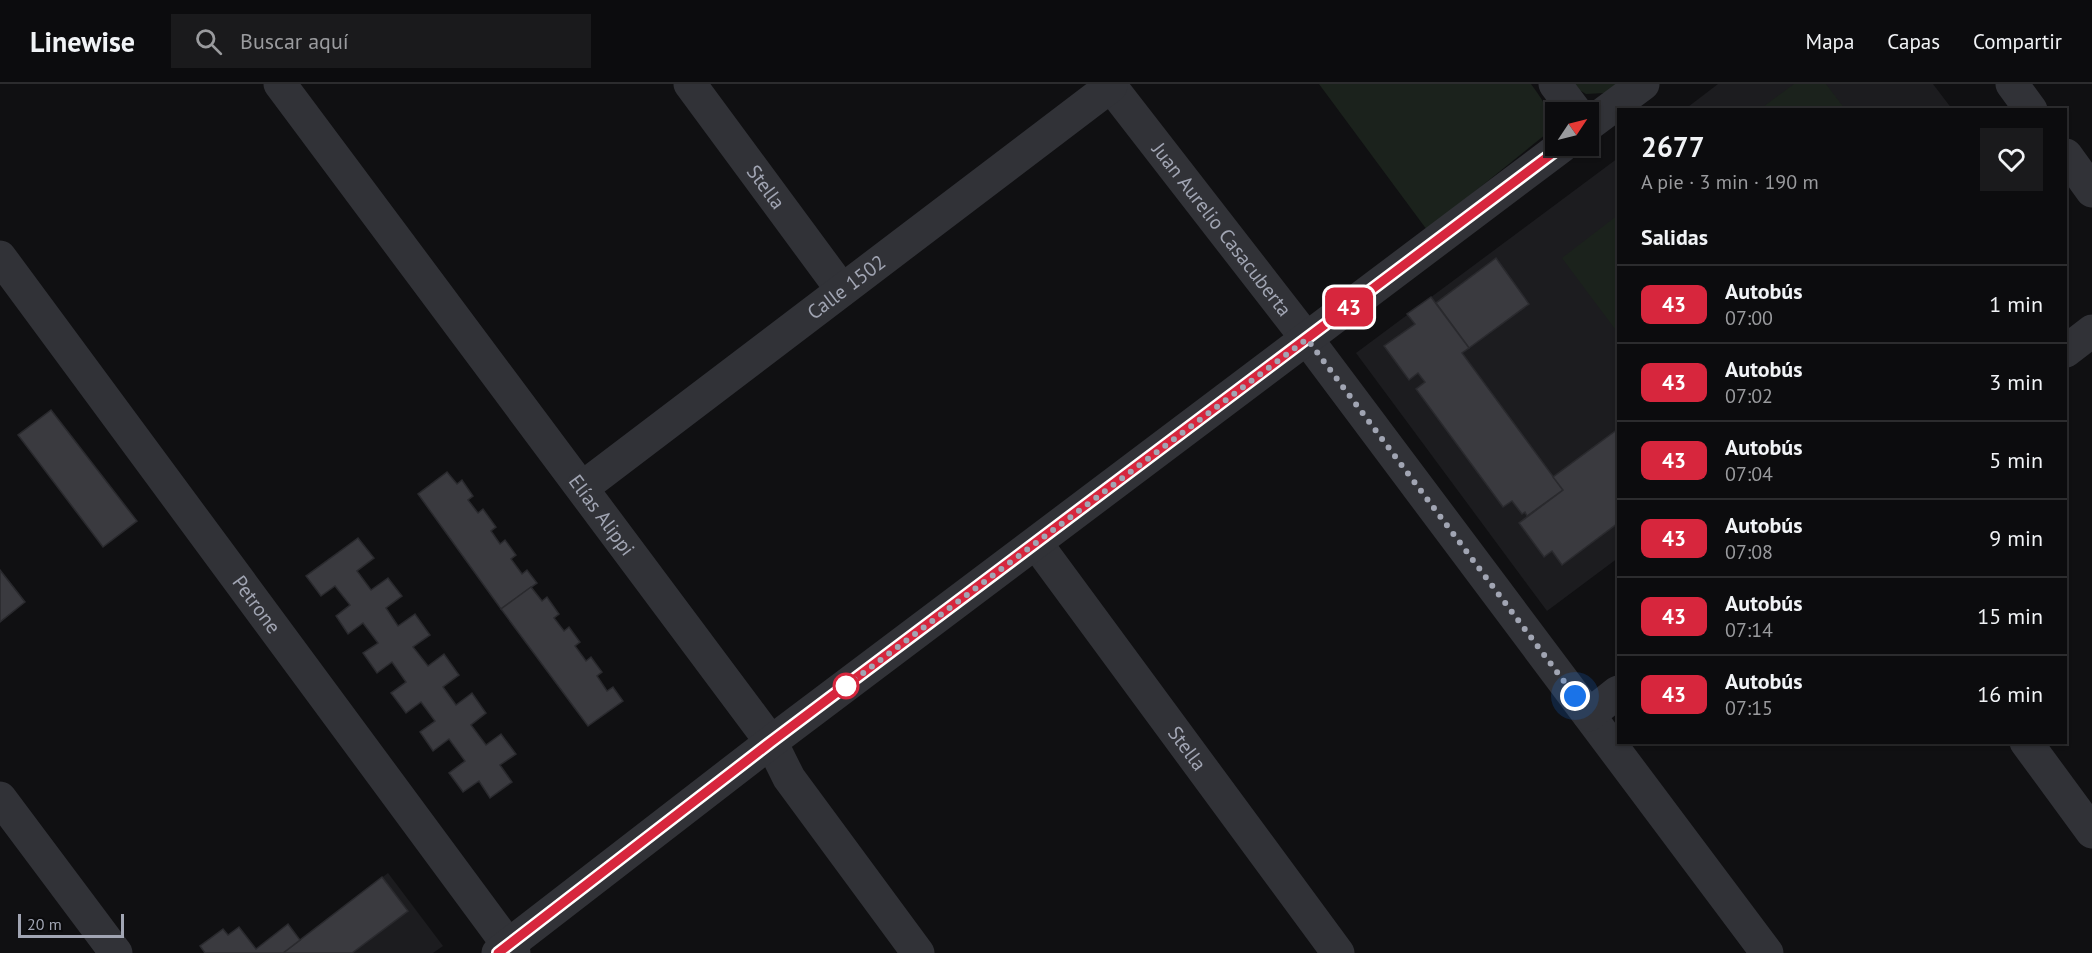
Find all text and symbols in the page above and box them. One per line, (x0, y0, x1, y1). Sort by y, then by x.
search box (171, 14, 591, 68)
text: Linewise (30, 23, 135, 60)
icon: search (192, 25, 225, 58)
text: Buscar aquí (240, 27, 349, 55)
text: Mapa (1806, 28, 1854, 55)
text: Capas (1887, 28, 1940, 55)
text: Compartir (1973, 28, 2062, 55)
north arrow (1545, 102, 1599, 156)
map controls (1545, 102, 1599, 156)
text: 2677 (1641, 128, 1705, 165)
button: heart (1980, 128, 2043, 191)
street label: Juan Aurelio Casacuberta (1146, 136, 1297, 322)
street label: Stella (741, 160, 791, 214)
text: A pie · 3 min · 190 m (1641, 169, 1819, 195)
text: Salidas (1641, 223, 1708, 251)
street label: Calle 1502 (802, 249, 891, 325)
text: Autobús (1725, 277, 1802, 305)
line badge: 43 (1322, 288, 1376, 326)
text: 1 min (1989, 290, 2043, 318)
text: 43 (1662, 291, 1686, 318)
text: 43 (1337, 294, 1361, 321)
text: 07:00 (1725, 305, 1773, 331)
text: Autobús (1725, 355, 1802, 383)
text: 3 min (1989, 368, 2043, 396)
text: 43 (1662, 369, 1686, 396)
text: 07:02 (1725, 383, 1773, 409)
text: Autobús (1725, 433, 1802, 461)
text: 5 min (1989, 446, 2043, 474)
text: 43 (1662, 447, 1686, 474)
text: 07:04 (1725, 461, 1773, 487)
street label: Elías Alippi (563, 469, 641, 561)
text: Autobús (1725, 511, 1802, 539)
text: 9 min (1989, 524, 2043, 552)
text: 43 (1662, 525, 1686, 552)
text: 07:08 (1725, 539, 1773, 565)
street label: Petrone (227, 570, 287, 639)
text: Autobús (1725, 589, 1802, 617)
text: 15 min (1977, 602, 2043, 630)
text: 43 (1662, 603, 1686, 630)
text: 07:14 (1725, 617, 1773, 643)
text: Autobús (1725, 667, 1802, 695)
unlabelled marker (833, 673, 859, 699)
text: 16 min (1977, 680, 2043, 708)
your location (1560, 681, 1590, 711)
text: 43 (1662, 681, 1686, 708)
text: 07:15 (1725, 695, 1773, 721)
street label: Stella (1162, 721, 1212, 776)
scale bar (18, 911, 124, 938)
text: 20 m (27, 914, 62, 934)

